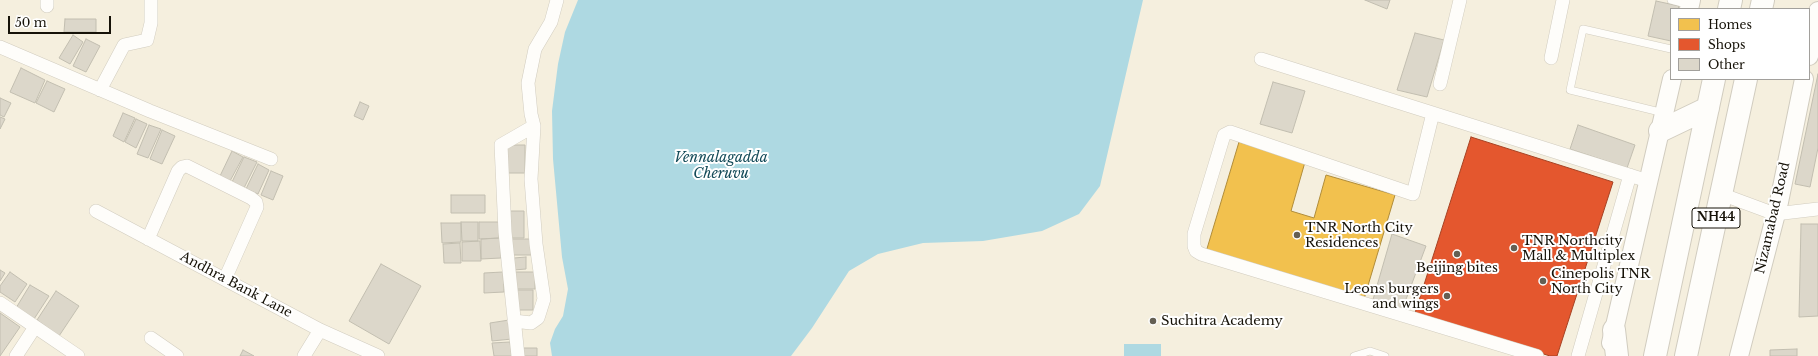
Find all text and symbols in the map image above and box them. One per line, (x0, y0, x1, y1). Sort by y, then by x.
scale bar (10, 8, 113, 34)
legend (1670, 8, 1810, 80)
text: 50 m (15, 15, 47, 30)
text: Homes (1708, 17, 1752, 32)
text: Shops (1708, 37, 1745, 52)
text: Other (1708, 57, 1745, 72)
water label: Vennalagadda Cheruvu (674, 150, 768, 182)
street label: Nizamabad Road (1753, 161, 1793, 275)
road number: NH44 (1692, 208, 1740, 228)
place label: TNR North City Residences (1305, 220, 1413, 251)
marker: TNR North City Residences (1292, 230, 1302, 240)
place label: TNR Northcity Mall & Multiplex (1522, 233, 1635, 264)
marker: TNR Northcity Mall & Multiplex (1509, 243, 1519, 253)
street label: Andhra Bank Lane (177, 249, 295, 321)
marker: Beijing bites (1452, 249, 1462, 259)
place label: Beijing bites (1416, 260, 1498, 276)
place label: Cinepolis TNR North City (1551, 266, 1650, 297)
marker: Cinepolis TNR North City (1538, 276, 1548, 286)
place label: Leons burgers and wings (1344, 281, 1439, 312)
marker: Leons burgers and wings (1442, 291, 1452, 301)
place label: Suchitra Academy (1161, 313, 1283, 329)
marker: Suchitra Academy (1148, 316, 1158, 326)

